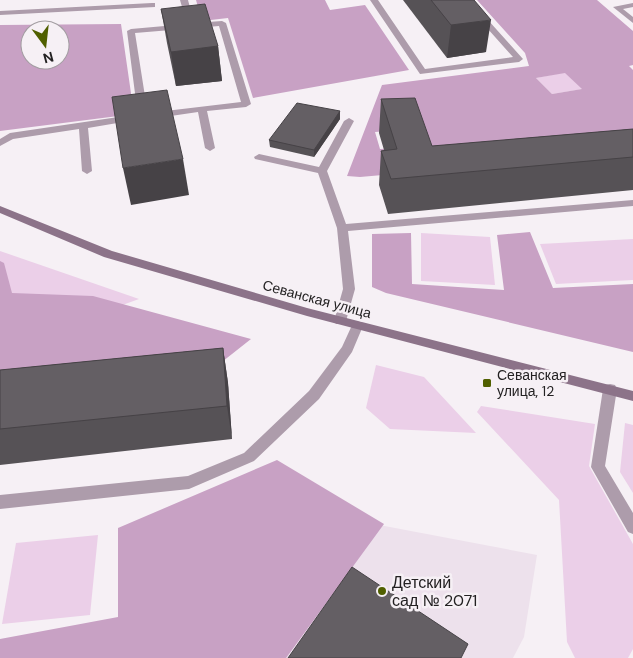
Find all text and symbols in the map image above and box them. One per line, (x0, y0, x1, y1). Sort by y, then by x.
north arrow (20, 20, 70, 70)
text: N (41, 48, 56, 68)
street label: Севанская улица (261, 276, 373, 322)
place label: Севанская улица, 12 (497, 366, 567, 400)
marker: Севанская улица, 12 (481, 377, 493, 389)
place label: Детский сад № 2071 (392, 572, 477, 611)
marker: Детский сад № 2071 (376, 585, 388, 597)

